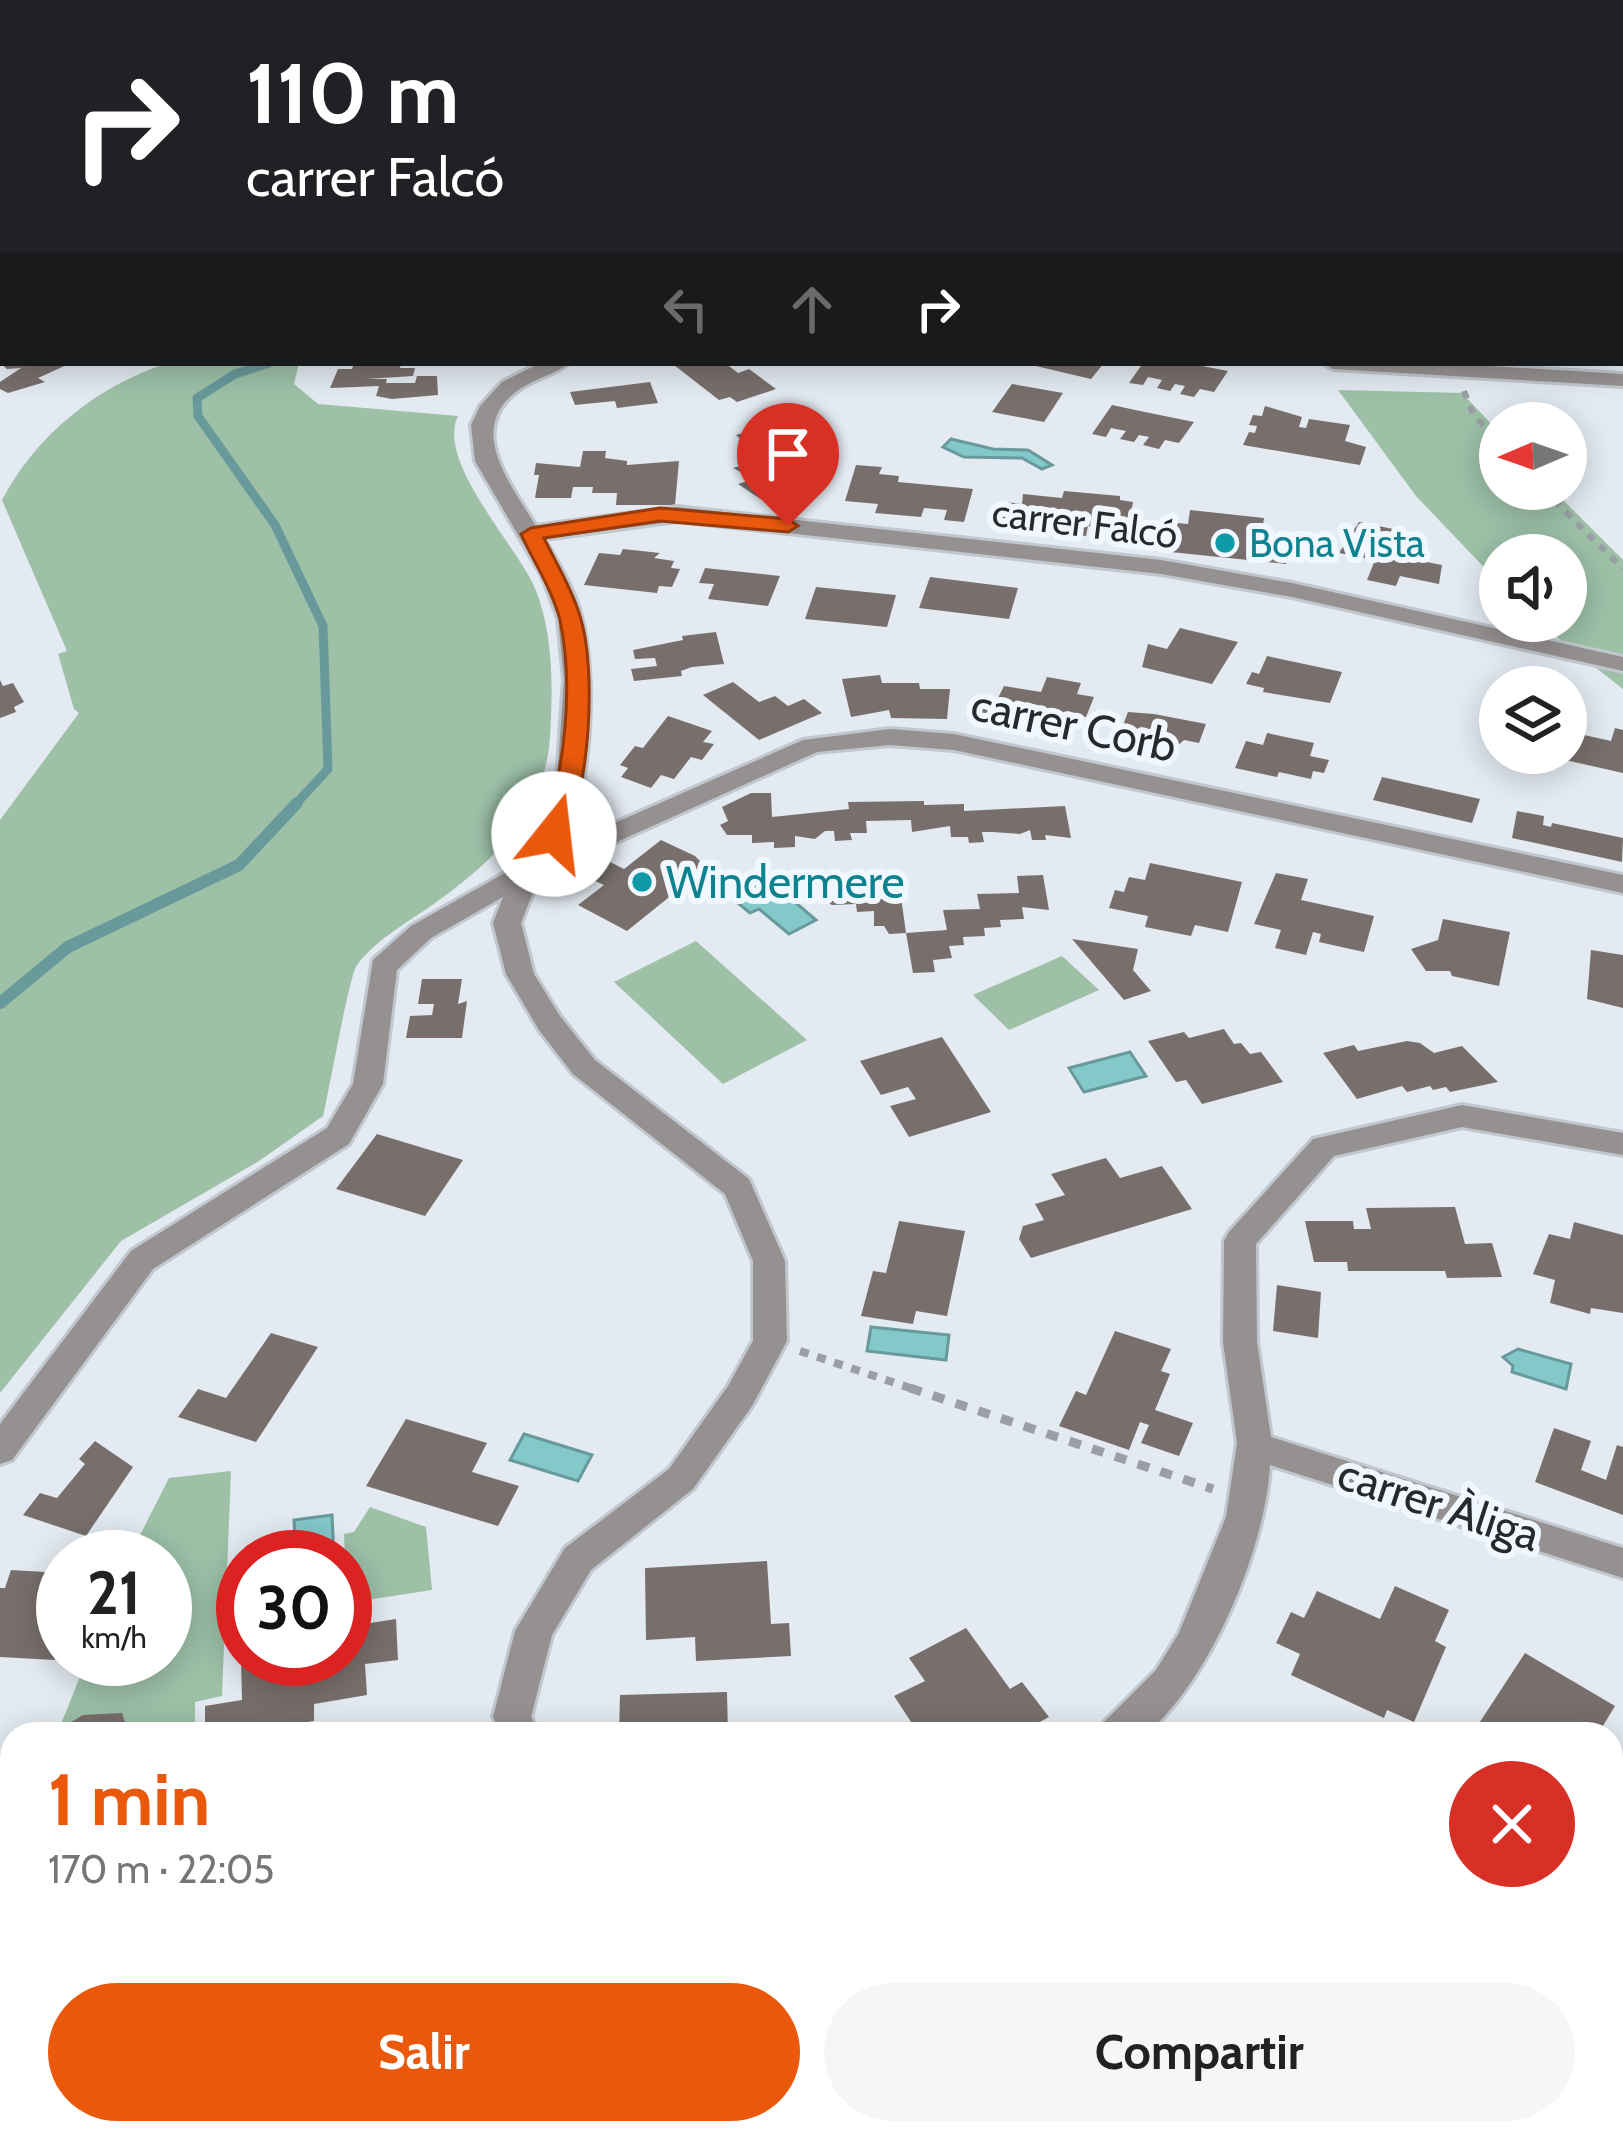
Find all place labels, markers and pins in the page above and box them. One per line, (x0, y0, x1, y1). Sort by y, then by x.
pin (737, 403, 839, 526)
place label: Bona Vista (1249, 519, 1425, 567)
marker: Bona Vista (1212, 530, 1238, 556)
place label: Windermere (666, 855, 904, 909)
marker: Windermere (629, 869, 655, 895)

